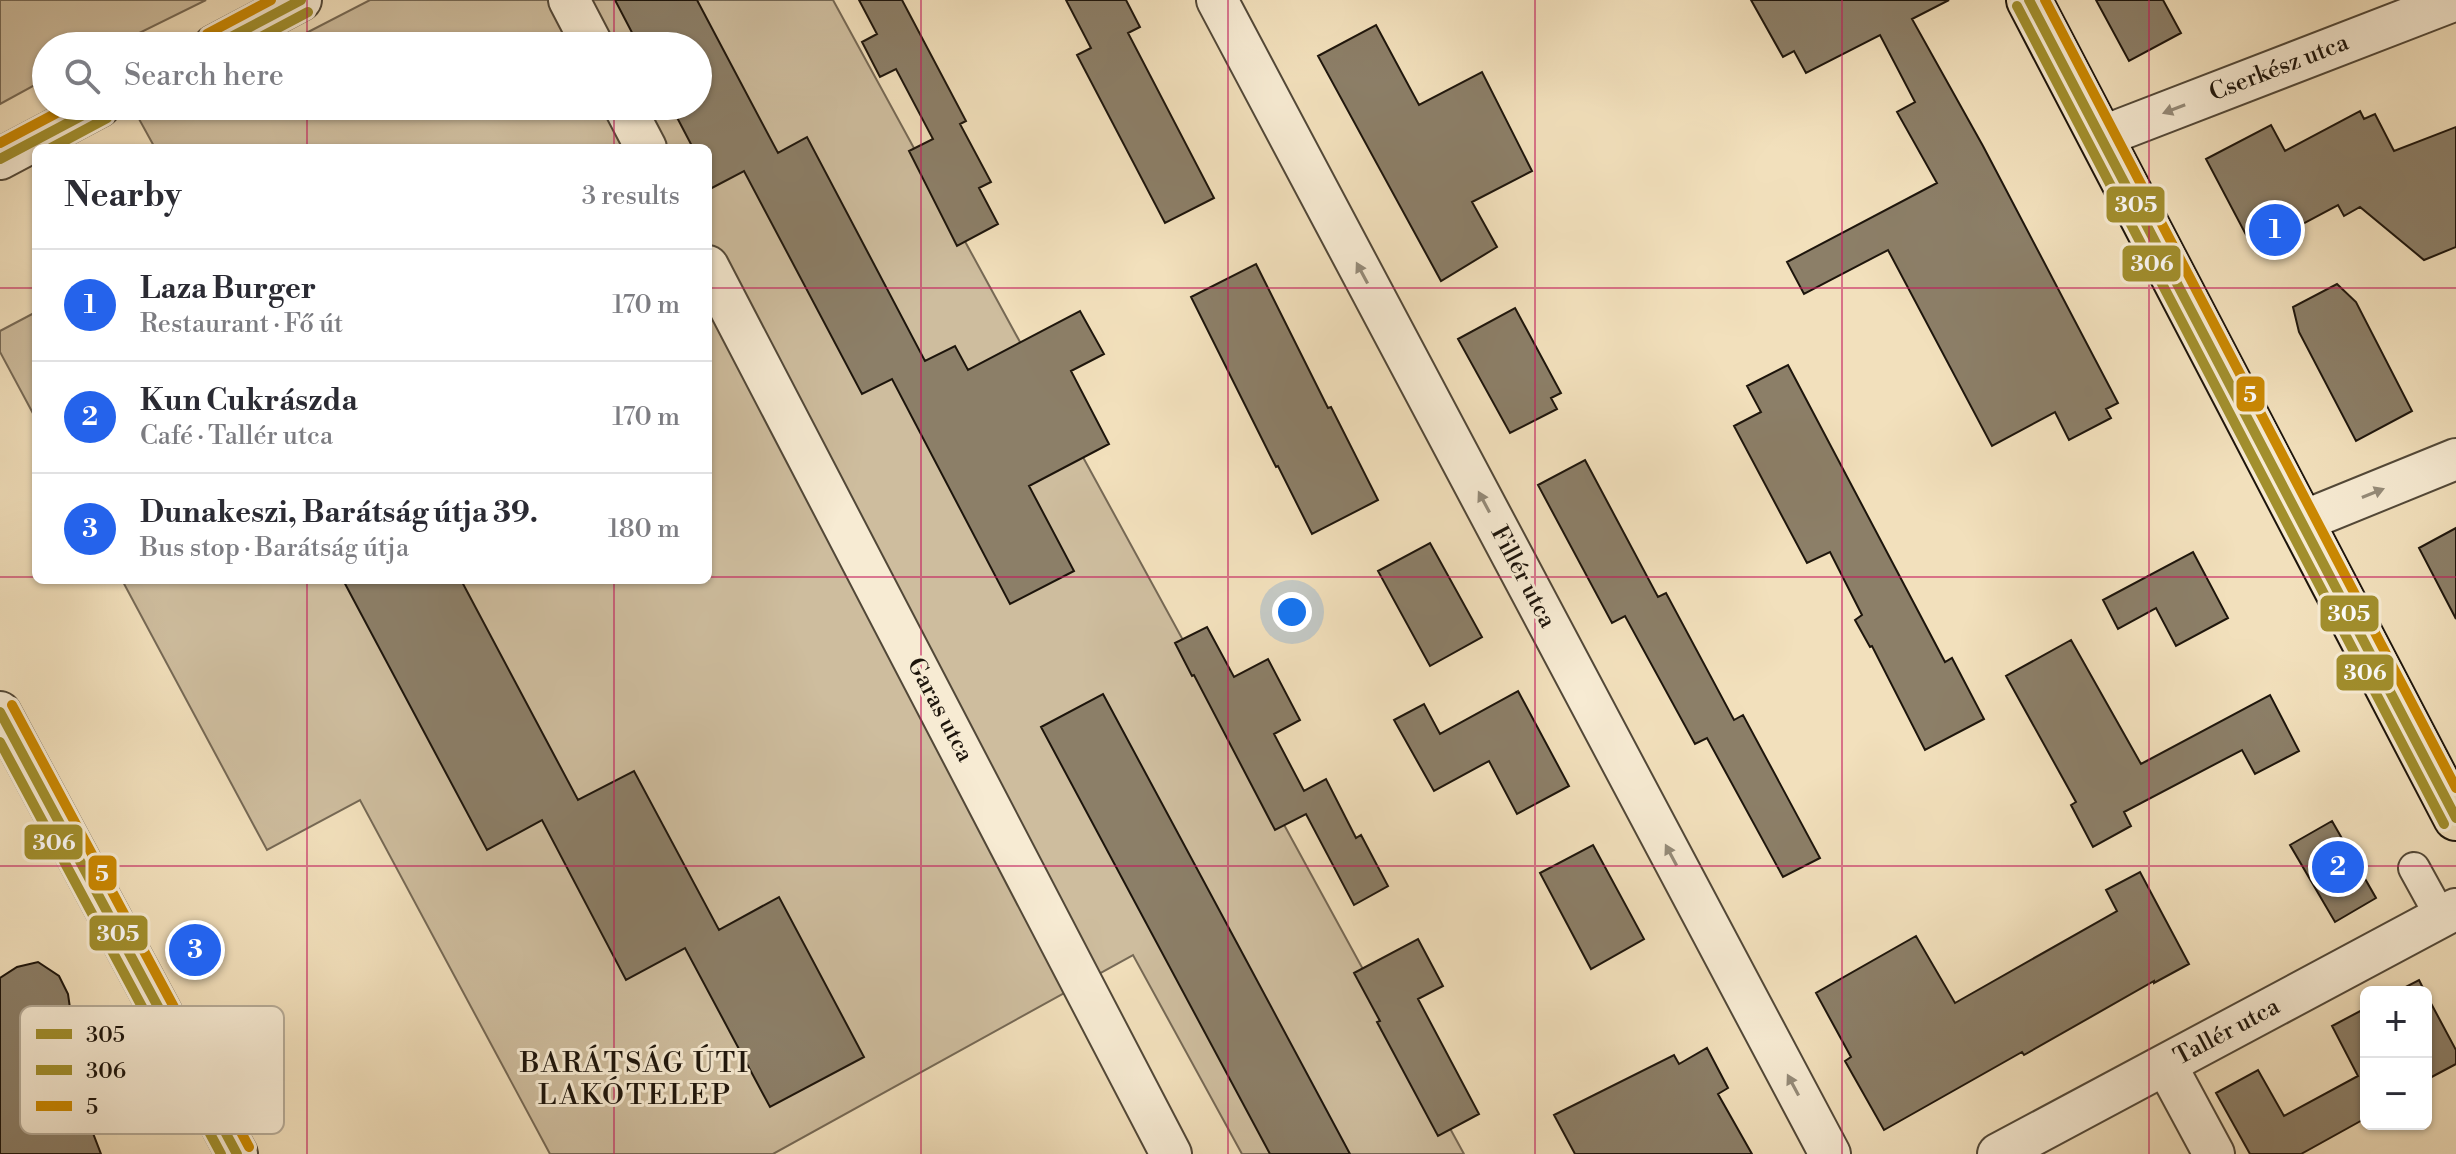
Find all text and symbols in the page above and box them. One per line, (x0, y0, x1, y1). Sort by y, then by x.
street label: Cserkész utca (2205, 27, 2354, 108)
search box (32, 32, 712, 120)
icon: search (60, 54, 104, 98)
text: Search here (124, 57, 284, 95)
one-way arrow (2162, 103, 2186, 116)
text: Nearby (64, 175, 182, 217)
text: 3 results (582, 180, 680, 212)
line badge: 305 (2105, 185, 2166, 224)
text: 305 (2115, 192, 2157, 219)
pin: 1 (2249, 200, 2301, 260)
line badge: 306 (2121, 244, 2182, 283)
text: 306 (2130, 251, 2174, 278)
one-way arrow (1355, 261, 1368, 284)
text: Laza Burger (140, 270, 316, 308)
text: 1 (84, 289, 96, 321)
text: 170 m (612, 289, 680, 321)
text: Restaurant · Fő út (140, 308, 343, 340)
line badge: 5 (2235, 375, 2266, 413)
text: Kun Cukrászda (140, 382, 358, 420)
text: 5 (2243, 382, 2257, 409)
text: 2 (82, 401, 98, 433)
text: 170 m (612, 401, 680, 433)
text: Café · Tallér utca (140, 420, 333, 452)
one-way arrow (2361, 486, 2385, 499)
one-way arrow (1477, 491, 1491, 513)
text: Dunakeszi, Barátság útja 39. (140, 494, 538, 532)
text: 3 (82, 513, 98, 545)
text: 180 m (608, 513, 680, 545)
street label: Fillér utca (1484, 521, 1563, 634)
text: Bus stop · Barátság útja (140, 532, 409, 564)
your location (1272, 592, 1312, 632)
line badge: 305 (2319, 594, 2380, 633)
text: 305 (2328, 601, 2370, 628)
street label: Garas utca (900, 653, 980, 768)
line badge: 306 (2335, 653, 2395, 692)
text: 306 (2343, 660, 2387, 687)
line badge: 306 (23, 823, 84, 861)
text: 306 (32, 830, 76, 857)
pin: 2 (2312, 837, 2364, 897)
one-way arrow (1665, 844, 1678, 867)
line badge: 5 (87, 854, 118, 892)
text: 5 (95, 861, 109, 888)
line badge: 305 (88, 914, 149, 952)
pin: 3 (169, 920, 221, 980)
text: 305 (97, 921, 139, 948)
map controls (2360, 986, 2432, 1130)
button: + (2360, 986, 2432, 1058)
street label: Tallér utca (2169, 991, 2286, 1072)
legend (20, 1006, 284, 1134)
text: 305 (86, 1022, 125, 1049)
district label: BARÁTSÁG ÚTI LAKÓTELEP (519, 1044, 750, 1113)
text: 306 (86, 1058, 126, 1085)
button: − (2360, 1058, 2432, 1130)
one-way arrow (1787, 1074, 1801, 1096)
text: 5 (86, 1094, 98, 1121)

